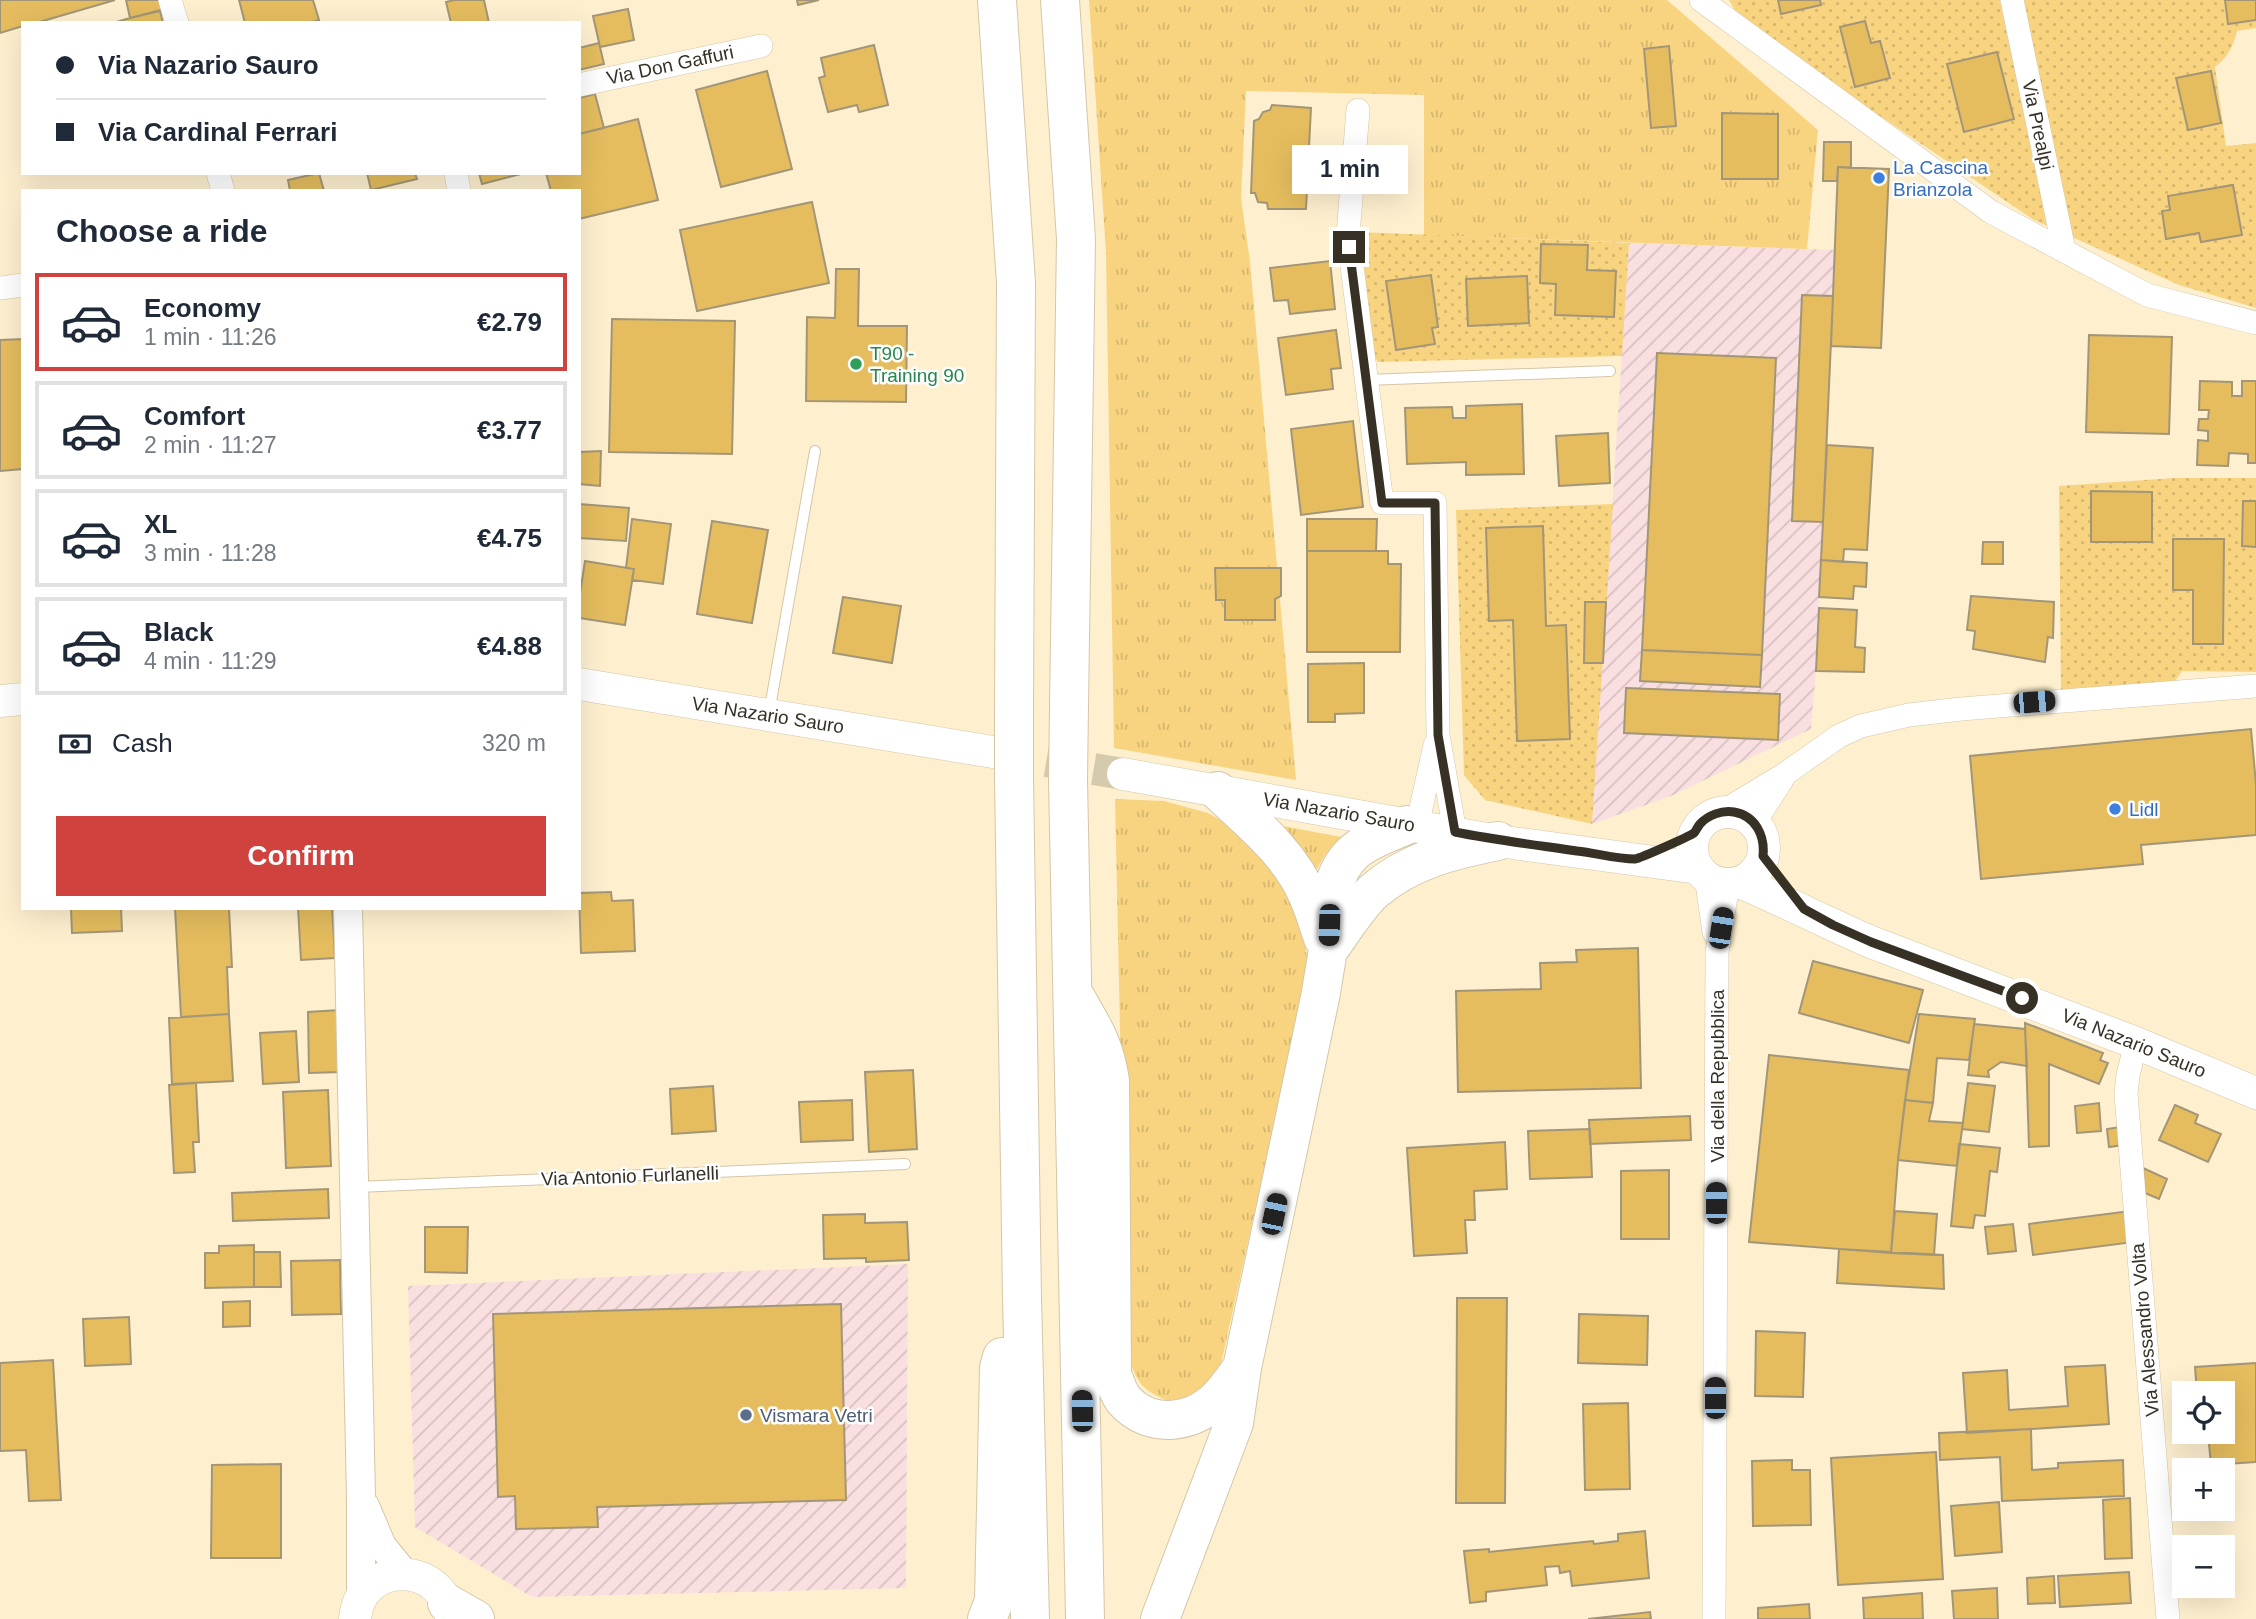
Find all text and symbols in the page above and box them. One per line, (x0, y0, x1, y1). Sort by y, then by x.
street label: Via Don Gaffuri (605, 41, 735, 89)
text: Via Nazario Sauro (98, 50, 319, 80)
street label: Via Prealpi (2018, 78, 2058, 172)
text: Via Cardinal Ferrari (98, 117, 337, 147)
callout: 1 min (1291, 146, 1407, 194)
text: 1 min (1320, 156, 1380, 182)
place label: La Cascina Brianzola (1893, 157, 1988, 200)
marker: La Cascina Brianzola (1871, 170, 1887, 186)
text: Choose a ride (56, 213, 268, 249)
route end (1333, 231, 1365, 263)
icon: car (60, 291, 123, 354)
text: Economy (144, 293, 261, 323)
text: €2.79 (477, 307, 542, 337)
text: 1 min · 11:26 (144, 324, 277, 350)
place label: T90 - Training 90 (870, 343, 964, 386)
marker: T90 - Training 90 (848, 356, 864, 372)
icon: car (60, 399, 123, 462)
text: Comfort (144, 401, 245, 431)
text: €3.77 (477, 415, 542, 445)
text: 2 min · 11:27 (144, 432, 277, 458)
icon: car (60, 507, 123, 570)
text: XL (144, 509, 177, 539)
text: €4.75 (477, 523, 542, 553)
text: 3 min · 11:28 (144, 540, 277, 566)
icon: car (60, 615, 123, 678)
text: Black (144, 617, 213, 647)
text: €4.88 (477, 631, 542, 661)
text: 4 min · 11:29 (144, 648, 277, 674)
car (2013, 690, 2056, 714)
street label: Via Nazario Sauro (690, 693, 846, 737)
icon: cash (56, 725, 94, 763)
text: Cash (112, 728, 173, 758)
text: 320 m (482, 730, 546, 756)
street label: Via Nazario Sauro (1261, 788, 1417, 836)
place label: Lidl (2129, 799, 2159, 820)
marker: Lidl (2107, 801, 2123, 817)
button: Confirm (56, 816, 546, 896)
car (1318, 904, 1341, 946)
car (1708, 906, 1735, 950)
route start (2006, 982, 2038, 1014)
street label: Via della Repubblica (1707, 989, 1728, 1162)
street label: Via Nazario Sauro (2059, 1004, 2209, 1082)
street label: Via Antonio Furlanelli (541, 1162, 719, 1190)
car (1706, 1182, 1727, 1224)
car (1260, 1191, 1289, 1237)
street label: Via Alessandro Volta (2127, 1242, 2163, 1418)
car (1705, 1377, 1726, 1419)
map controls (2172, 1381, 2235, 1598)
button: locate (2172, 1381, 2235, 1444)
car (1072, 1390, 1093, 1432)
place label: Vismara Vetri (760, 1405, 873, 1426)
marker: Vismara Vetri (738, 1407, 754, 1423)
button: + (2172, 1458, 2235, 1521)
button: − (2172, 1535, 2235, 1598)

